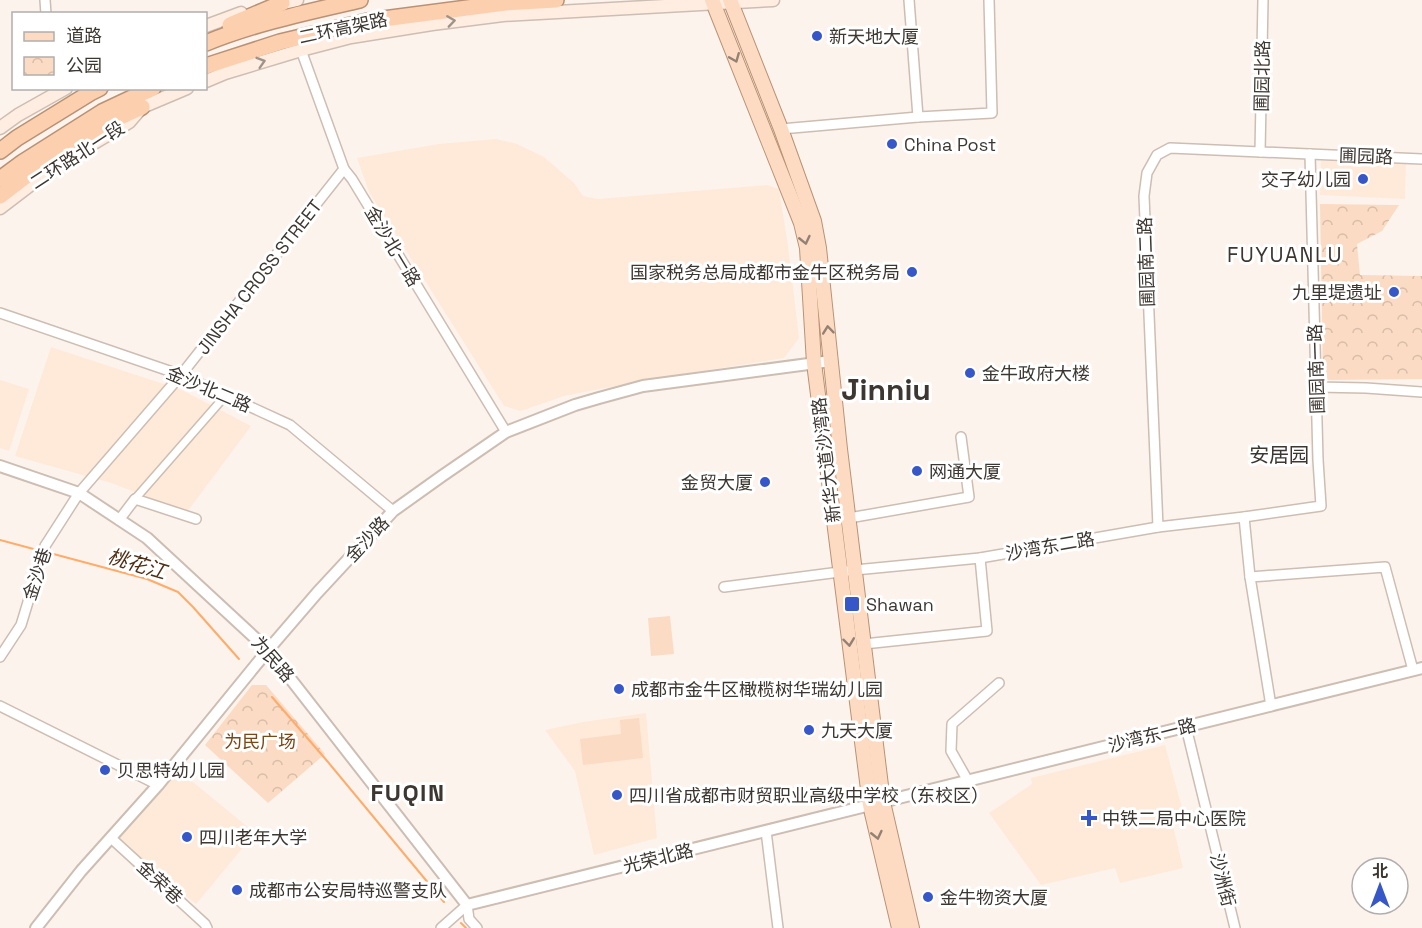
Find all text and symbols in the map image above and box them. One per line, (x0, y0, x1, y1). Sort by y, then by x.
street label: 二环高架路 (297, 7, 389, 49)
legend (12, 12, 207, 90)
one-way arrow (447, 16, 456, 28)
text: 道路 (66, 24, 102, 47)
place label: 新天地大厦 (829, 25, 919, 48)
marker: 新天地大厦 (810, 29, 824, 43)
street label: 圃园北路 (1250, 40, 1274, 112)
one-way arrow (728, 52, 741, 62)
text: 公园 (66, 54, 102, 77)
one-way arrow (255, 57, 266, 69)
street label: 二环路北一段 (25, 116, 129, 194)
place label: China Post (904, 133, 996, 156)
marker: China Post (885, 137, 899, 151)
street label: 圃园路 (1339, 144, 1393, 168)
place label: 交子幼儿园 (1261, 168, 1351, 191)
marker: 交子幼儿园 (1356, 172, 1370, 186)
street label: JINSHA CROSS STREET (191, 195, 327, 359)
street label: 金沙北一路 (360, 202, 426, 290)
street label: 圃园南二路 (1133, 217, 1159, 307)
one-way arrow (798, 234, 811, 244)
district label: FUYUANLU (1227, 241, 1343, 268)
place label: 国家税务总局成都市金牛区税务局 (630, 261, 900, 284)
marker: 国家税务总局成都市金牛区税务局 (905, 265, 919, 279)
place label: 九里堤遗址 (1292, 281, 1382, 304)
marker: 九里堤遗址 (1387, 285, 1401, 299)
street label: 圃园南一路 (1303, 324, 1329, 414)
one-way arrow (822, 325, 835, 335)
street label: 金沙北二路 (163, 361, 255, 417)
place label: 金牛政府大楼 (982, 362, 1090, 385)
marker: 金牛政府大楼 (963, 366, 977, 380)
district label: Jinniu (841, 370, 931, 409)
street label: 新华大道沙湾路 (807, 396, 845, 524)
district label: 安居园 (1249, 442, 1309, 468)
place label: 网通大厦 (929, 460, 1001, 483)
marker: 网通大厦 (910, 464, 924, 478)
place label: 金贸大厦 (681, 471, 753, 494)
marker: 金贸大厦 (758, 475, 772, 489)
street label: 金沙路 (340, 511, 394, 567)
street label: 沙湾东二路 (1004, 527, 1096, 565)
water label: 桃花江 (105, 543, 171, 586)
street label: 金沙巷 (18, 545, 56, 603)
place label: Shawan (866, 593, 934, 616)
marker: Shawan (843, 595, 861, 613)
street label: 为民路 (247, 631, 299, 687)
one-way arrow (842, 637, 854, 647)
place label: 成都市金牛区橄榄树华瑞幼儿园 (631, 678, 883, 701)
marker: 成都市金牛区橄榄树华瑞幼儿园 (612, 682, 626, 696)
street label: 沙湾东一路 (1106, 713, 1198, 757)
place label: 九天大厦 (821, 719, 893, 742)
marker: 九天大厦 (802, 723, 816, 737)
park label: 为民广场 (224, 730, 296, 753)
place label: 贝思特幼儿园 (117, 759, 225, 782)
marker: 贝思特幼儿园 (98, 763, 112, 777)
district label: FUQIN (370, 777, 446, 808)
place label: 四川省成都市财贸职业高级中学校（东校区） (629, 784, 989, 807)
marker: 四川省成都市财贸职业高级中学校（东校区） (610, 788, 624, 802)
place label: 中铁二局中心医院 (1102, 807, 1246, 830)
marker: 中铁二局中心医院 (1080, 809, 1098, 827)
place label: 四川老年大学 (199, 826, 307, 849)
marker: 四川老年大学 (180, 830, 194, 844)
one-way arrow (870, 830, 883, 840)
street label: 光荣北路 (620, 838, 696, 878)
street label: 沙洲街 (1205, 851, 1241, 909)
street label: 金荣巷 (132, 855, 188, 909)
north arrow (1350, 856, 1410, 916)
text: 北 (1372, 861, 1388, 882)
place label: 成都市公安局特巡警支队 (249, 879, 447, 902)
marker: 成都市公安局特巡警支队 (230, 883, 244, 897)
place label: 金牛物资大厦 (940, 886, 1048, 909)
marker: 金牛物资大厦 (921, 890, 935, 904)

